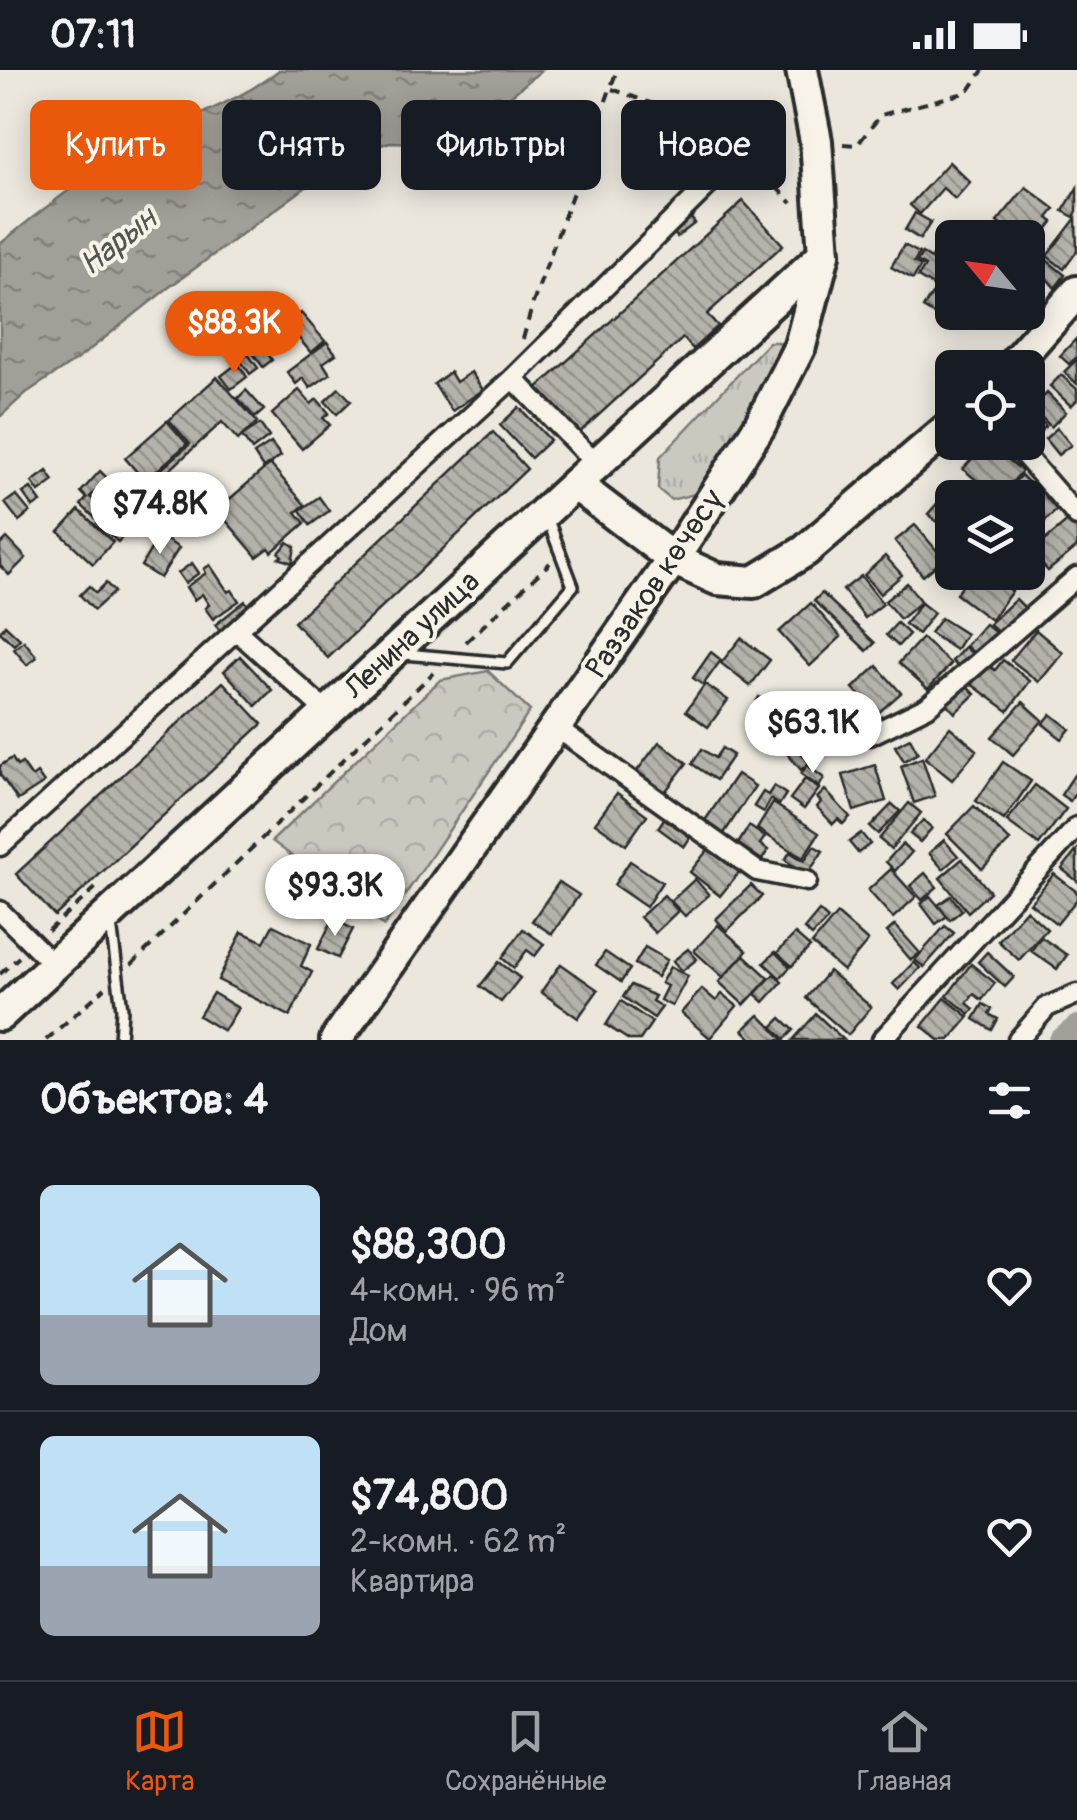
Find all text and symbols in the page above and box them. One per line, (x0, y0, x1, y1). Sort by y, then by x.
text: 07:11 (50, 11, 136, 59)
chip: Купить (30, 100, 202, 190)
chip: Снять (222, 100, 381, 190)
chip: Фильтры (401, 100, 601, 190)
chip: Новое (621, 100, 786, 190)
water label: Нарын (71, 198, 167, 284)
north arrow (935, 220, 1045, 330)
map controls (935, 220, 1045, 590)
pin: $88.3K (153, 291, 315, 376)
text: $88.3K (187, 303, 281, 343)
button: locate (935, 350, 1045, 460)
pin: $74.8K (79, 472, 241, 557)
button: layers (935, 480, 1045, 590)
street label: Раззаков көчөсү (578, 481, 732, 685)
text: $74.8K (112, 484, 208, 524)
street label: Ленина улица (336, 563, 487, 708)
pin: $63.1K (732, 691, 894, 776)
text: $63.1K (767, 703, 859, 743)
pin: $93.3K (254, 854, 416, 939)
text: $93.3K (287, 866, 383, 906)
icon: filters (982, 1073, 1037, 1128)
text: Объектов: 4 (40, 1074, 268, 1126)
text: $88,300 (350, 1219, 507, 1271)
icon: home (120, 1225, 240, 1345)
icon: heart (982, 1258, 1037, 1313)
text: 4-комн. · 96 m² (350, 1271, 566, 1311)
text: Дом (350, 1311, 407, 1351)
text: $74,800 (350, 1470, 509, 1522)
icon: home (120, 1476, 240, 1596)
icon: heart (982, 1509, 1037, 1564)
text: 2-комн. · 62 m² (350, 1522, 566, 1562)
text: Квартира (350, 1562, 474, 1602)
tab: Карта (125, 1704, 195, 1799)
tab: Сохранённые (445, 1704, 606, 1799)
tab: Главная (857, 1704, 952, 1799)

